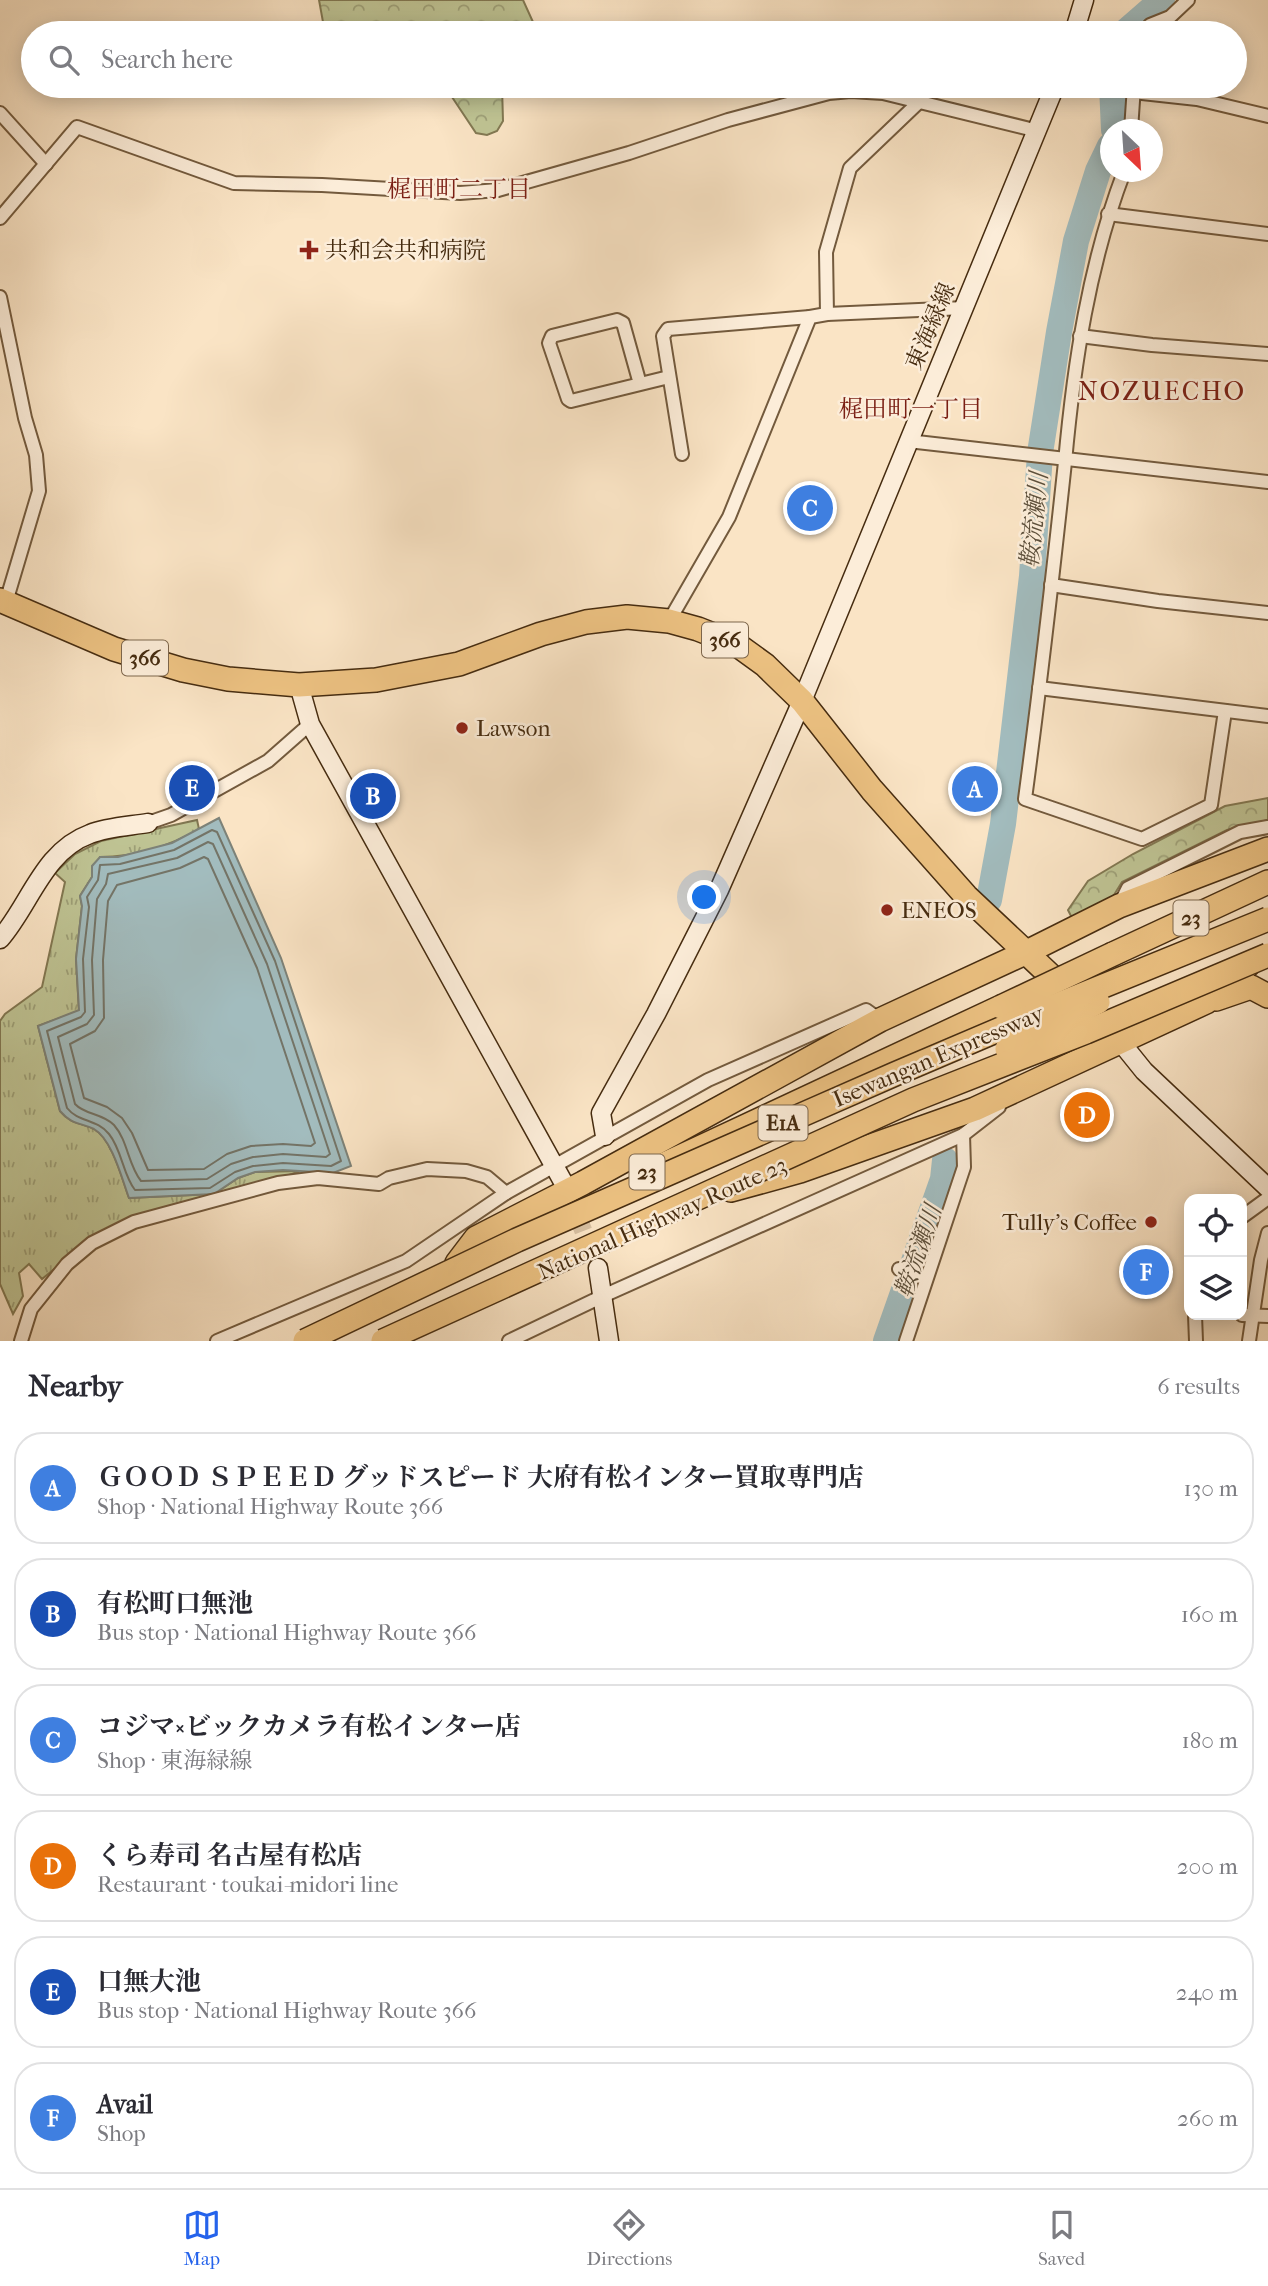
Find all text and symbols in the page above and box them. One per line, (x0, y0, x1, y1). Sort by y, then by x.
search box (21, 21, 1247, 98)
icon: search (45, 41, 83, 79)
text: Search here (101, 44, 233, 75)
north arrow (1100, 119, 1163, 182)
district label: 梶田町二丁目 (387, 175, 531, 203)
place label: 共和会共和病院 (325, 237, 486, 264)
marker: 共和会共和病院 (299, 240, 319, 260)
street label: 東海緑線 (900, 279, 961, 374)
district label: NOZUECHO (1078, 376, 1246, 407)
district label: 梶田町一丁目 (839, 395, 983, 423)
water label: 鞍流瀬川 (1015, 468, 1053, 569)
pin: C (787, 482, 833, 534)
road number: 366 (702, 622, 748, 658)
road number: 366 (122, 640, 168, 676)
place label: Lawson (476, 715, 551, 742)
marker: Lawson (454, 720, 470, 736)
pin: E (169, 762, 215, 814)
pin: A (952, 763, 998, 815)
pin: B (350, 770, 396, 822)
your location (687, 880, 721, 914)
place label: ENEOS (901, 897, 977, 924)
road number: 23 (1174, 900, 1208, 936)
marker: ENEOS (879, 902, 895, 918)
street label: Isewangan Expressway (829, 1000, 1048, 1113)
pin: D (1064, 1089, 1110, 1141)
road number: E1A (758, 1106, 808, 1140)
street label: National Highway Route 23 (534, 1151, 791, 1286)
road number: 23 (630, 1154, 664, 1190)
map controls (1184, 1194, 1247, 1320)
button: locate (1184, 1194, 1247, 1257)
water label: 鞍流瀬川 (889, 1198, 948, 1301)
place label: Tully's Coffee (1002, 1209, 1137, 1236)
marker: Tully's Coffee (1143, 1214, 1159, 1230)
pin: F (1123, 1246, 1169, 1298)
button: layers (1184, 1257, 1247, 1320)
text: Nearby (28, 1369, 123, 1404)
text: 6 results (1157, 1373, 1240, 1400)
text: ＧＯＯＤ ＳＰＥＥＤ グッドスピード 大府有松インター買取専門店 (97, 1462, 864, 1493)
text: A (46, 1475, 60, 1502)
text: 130 m (1184, 1475, 1238, 1502)
text: Shop · National Highway Route 366 (97, 1493, 443, 1520)
text: 有松町口無池 (97, 1588, 253, 1619)
text: B (46, 1601, 60, 1628)
text: 160 m (1181, 1601, 1238, 1628)
text: Bus stop · National Highway Route 366 (97, 1619, 477, 1646)
text: コジマ×ビックカメラ有松インター店 (97, 1711, 521, 1742)
text: C (45, 1727, 61, 1754)
text: 180 m (1181, 1727, 1238, 1754)
text: Shop · 東海緑線 (97, 1747, 252, 1774)
text: くら寿司 名古屋有松店 (97, 1840, 363, 1871)
text: D (44, 1853, 62, 1880)
text: 200 m (1177, 1853, 1238, 1880)
text: Restaurant · toukai-midori line (97, 1871, 398, 1898)
text: 口無大池 (97, 1966, 201, 1997)
text: E (46, 1979, 60, 2006)
text: 240 m (1176, 1979, 1238, 2006)
text: Bus stop · National Highway Route 366 (97, 1997, 477, 2024)
text: Avail (97, 2089, 153, 2120)
text: F (47, 2105, 59, 2132)
text: 260 m (1177, 2105, 1238, 2132)
text: Shop (97, 2120, 146, 2147)
tab: Map (183, 2206, 221, 2270)
tab: Directions (587, 2206, 672, 2270)
tab: Saved (1038, 2206, 1085, 2270)

